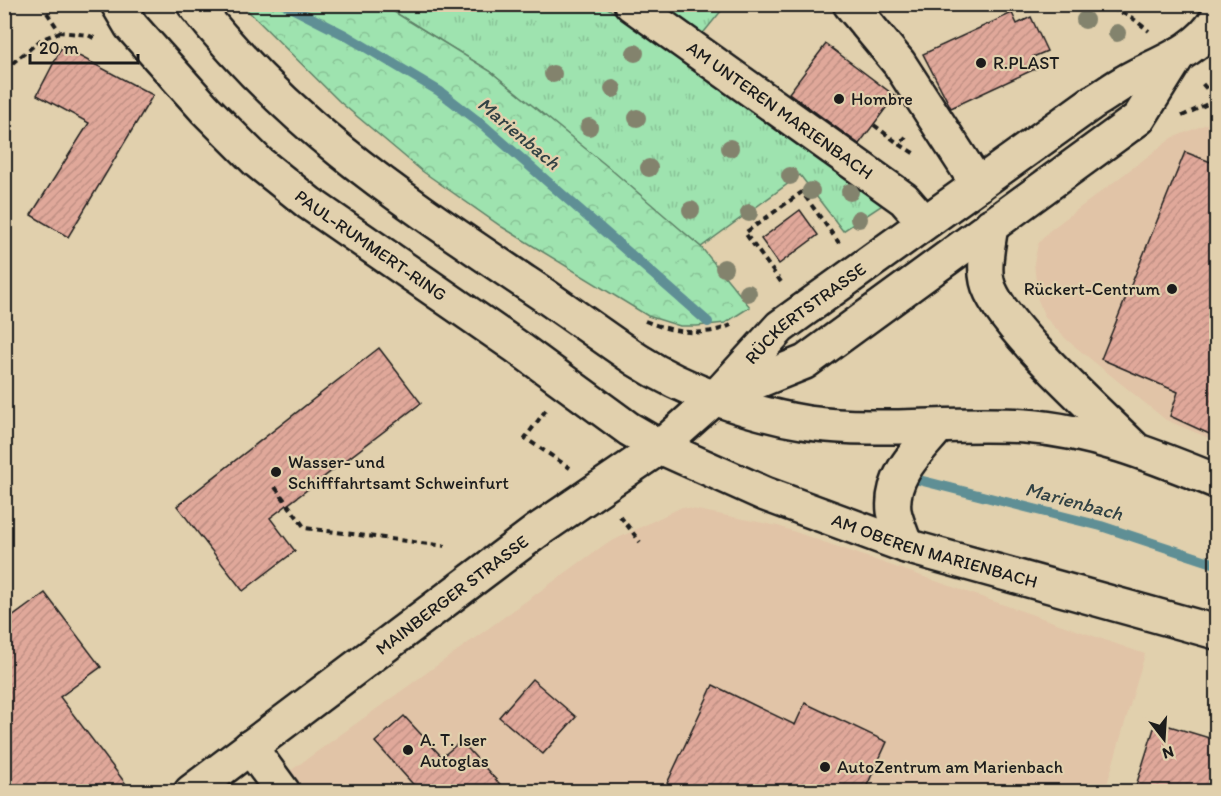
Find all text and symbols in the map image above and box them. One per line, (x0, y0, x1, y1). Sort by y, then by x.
scale bar (30, 27, 138, 65)
street label: AM UNTEREN MARIENBACH (683, 36, 877, 184)
text: 20 m (39, 37, 79, 59)
place label: R.PLAST (993, 52, 1059, 74)
marker: R.PLAST (974, 56, 988, 70)
place label: Hombre (851, 88, 913, 110)
water label: Marienbach (473, 92, 566, 175)
marker: Hombre (832, 92, 846, 106)
street label: PAUL-RUMMERT-RING (290, 185, 451, 306)
street label: RÜCKERTSTRASSE (740, 258, 870, 369)
place label: Rückert-Centrum (1024, 278, 1161, 300)
marker: Rückert-Centrum (1165, 282, 1179, 296)
place label: Wasser- und Schifffahrtsamt Schweinfurt (288, 451, 509, 494)
marker: Wasser- und Schifffahrtsamt Schweinfurt (269, 465, 283, 479)
water label: Marienbach (1023, 476, 1126, 526)
street label: AM OBEREN MARIENBACH (829, 509, 1040, 593)
street label: MAINBERGER STRASSE (371, 530, 533, 660)
north arrow (1134, 709, 1194, 769)
place label: A. T. Iser Autoglas (420, 729, 489, 772)
text: N (1160, 742, 1176, 764)
marker: A. T. Iser Autoglas (401, 743, 415, 757)
place label: AutoZentrum am Marienbach (837, 756, 1063, 778)
marker: AutoZentrum am Marienbach (818, 760, 832, 774)

